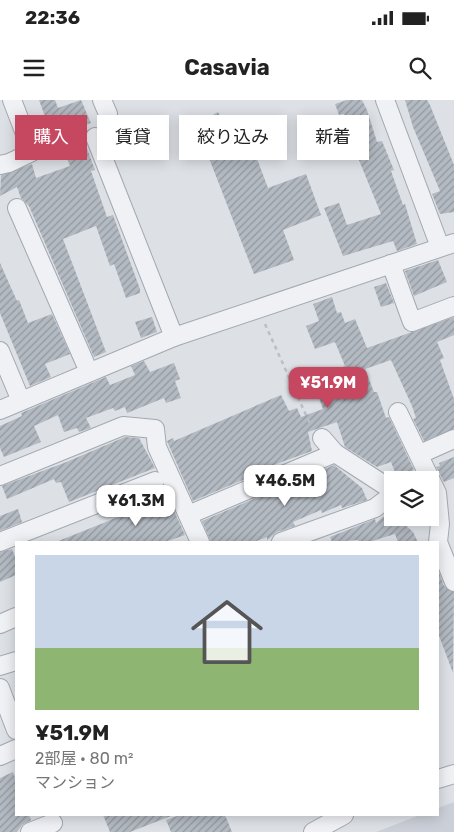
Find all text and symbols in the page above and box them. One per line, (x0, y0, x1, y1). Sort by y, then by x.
text: 22:36 (25, 6, 80, 29)
icon: menu (20, 54, 48, 82)
text: Casavia (184, 54, 270, 81)
icon: search (406, 54, 434, 82)
chip: 購入 (15, 115, 87, 160)
chip: 賃貸 (97, 115, 169, 160)
chip: 絞り込み (179, 115, 287, 160)
chip: 新着 (297, 115, 369, 160)
pin: ¥51.9M (287, 366, 369, 409)
text: ¥51.9M (300, 373, 356, 392)
pin: ¥46.5M (244, 464, 326, 507)
text: ¥46.5M (255, 471, 315, 490)
map controls (384, 471, 439, 526)
button: layers (384, 471, 439, 526)
pin: ¥61.3M (95, 484, 177, 527)
text: ¥61.3M (107, 491, 165, 510)
icon: home (182, 587, 272, 677)
text: ¥51.9M (35, 720, 109, 745)
text: 2部屋 · 80 m² (35, 749, 133, 768)
text: マンション (35, 773, 115, 792)

